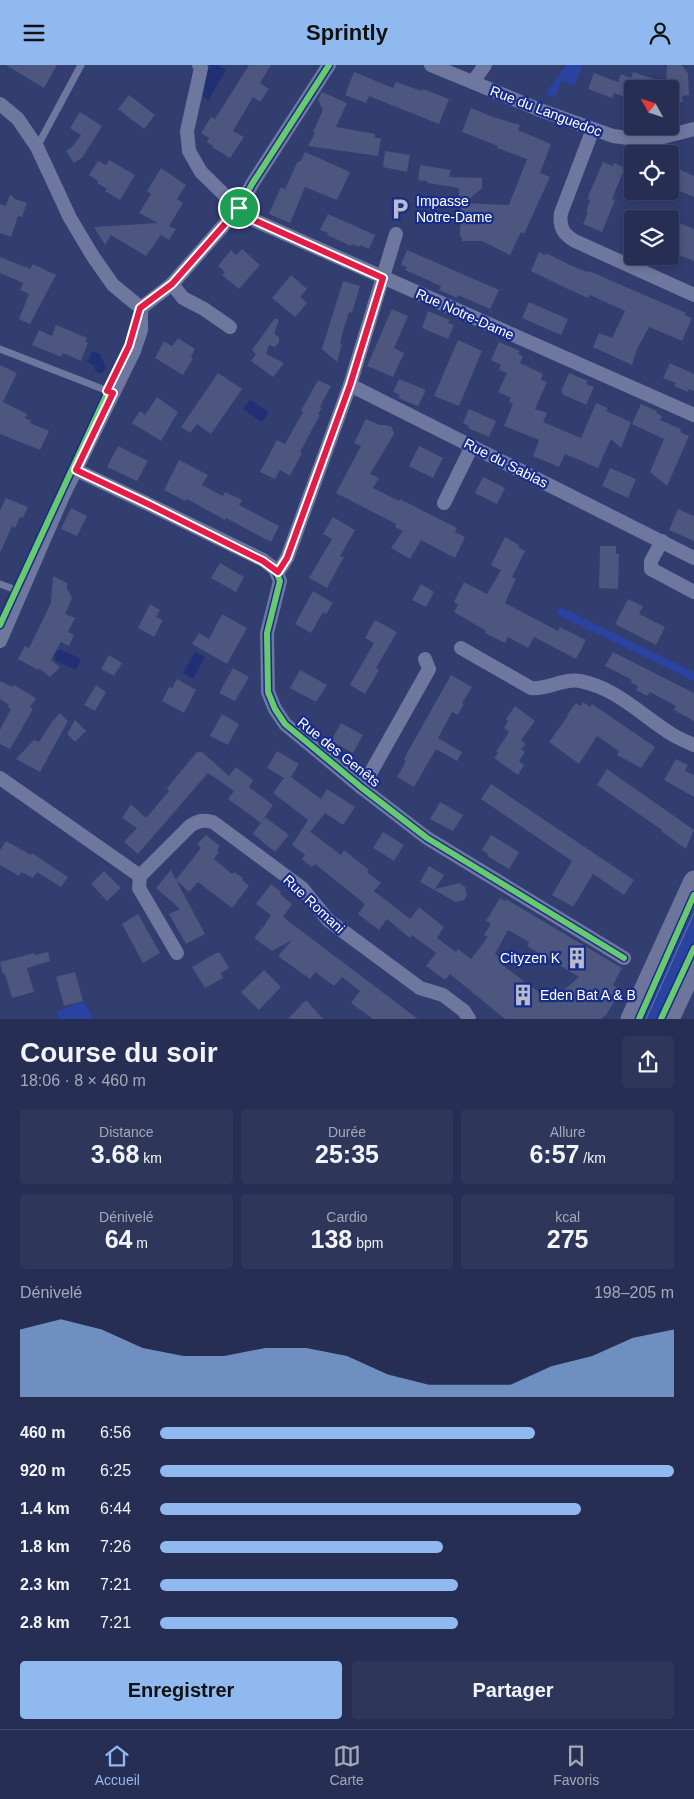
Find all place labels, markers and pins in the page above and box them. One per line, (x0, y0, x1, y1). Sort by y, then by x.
pin (218, 187, 260, 229)
place label: Impasse Notre-Dame (416, 193, 492, 225)
parking icon: Impasse Notre-Dame (387, 196, 413, 222)
building icon: Cityzen K (564, 945, 590, 971)
place label: Cityzen K (500, 950, 561, 966)
building icon: Eden Bat A & B (510, 982, 536, 1008)
place label: Eden Bat A & B (540, 987, 636, 1003)

